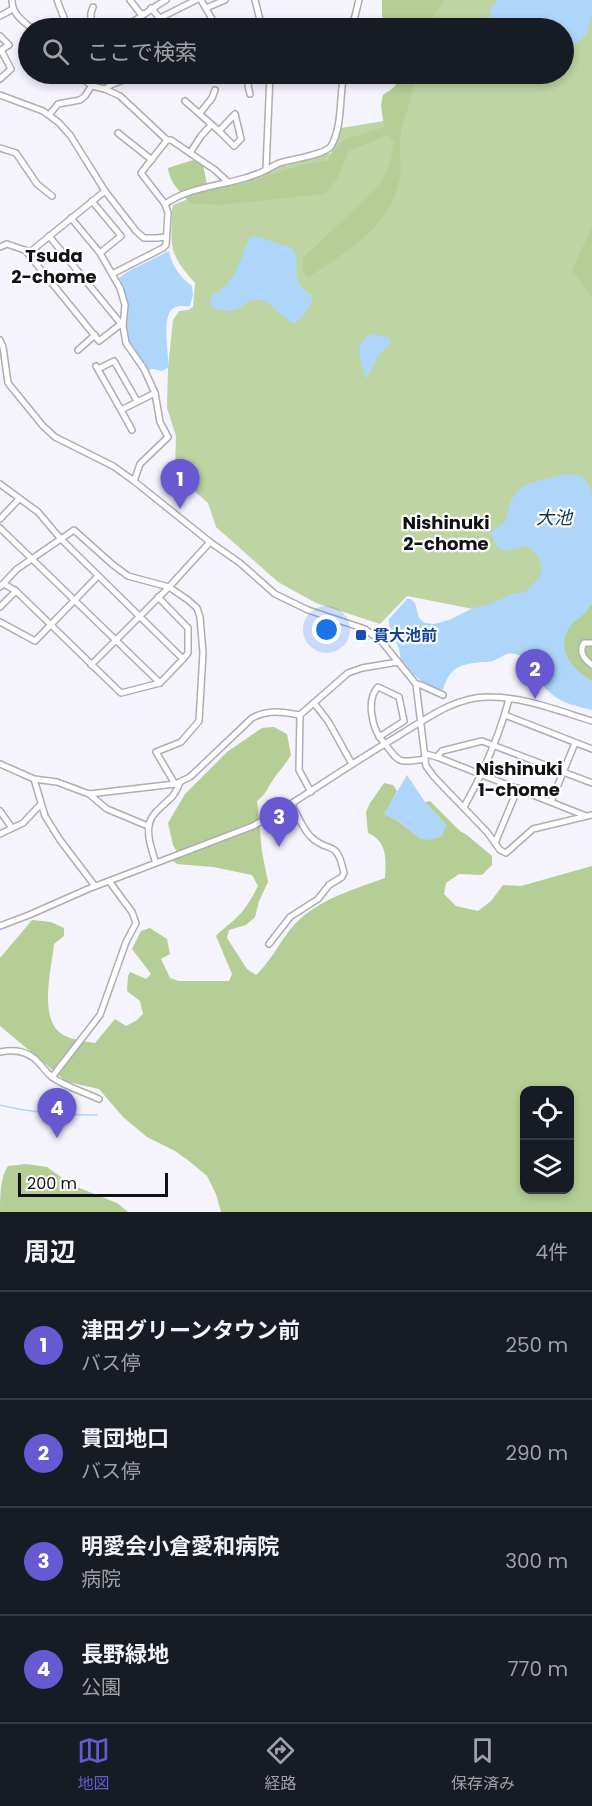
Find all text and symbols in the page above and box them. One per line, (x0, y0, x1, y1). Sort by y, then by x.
search box (18, 18, 574, 84)
icon: search (39, 35, 72, 68)
text: ここで検索 (87, 37, 197, 68)
district label: Tsuda 2-chome (11, 243, 97, 289)
pin: 1 (160, 460, 200, 509)
water label: 大池 (536, 505, 574, 530)
district label: Nishinuki 2-chome (402, 510, 490, 556)
your location (312, 615, 341, 644)
place label: 貫大池前 (373, 624, 437, 647)
marker: 貫大池前 (354, 628, 368, 642)
pin: 2 (516, 650, 554, 699)
district label: Nishinuki 1-chome (475, 756, 563, 802)
pin: 3 (260, 798, 298, 847)
map controls (520, 1086, 574, 1194)
button: locate (520, 1086, 574, 1140)
pin: 4 (38, 1088, 76, 1138)
button: layers (520, 1140, 574, 1194)
scale bar (18, 1170, 168, 1198)
text: 200 m (27, 1172, 77, 1195)
text: 周辺 (24, 1234, 76, 1270)
text: 4件 (535, 1238, 568, 1266)
text: 津田グリーンタウン前 (81, 1315, 300, 1346)
text: 1 (40, 1331, 47, 1359)
text: 250 m (505, 1331, 568, 1359)
text: バス停 (81, 1349, 141, 1377)
text: 貫団地口 (81, 1423, 169, 1454)
text: 2 (38, 1439, 49, 1467)
text: 290 m (505, 1439, 568, 1467)
text: バス停 (81, 1457, 141, 1485)
text: 明愛会小倉愛和病院 (81, 1531, 279, 1562)
text: 3 (37, 1547, 50, 1575)
text: 300 m (505, 1547, 568, 1575)
text: 病院 (81, 1565, 121, 1593)
text: 長野緑地 (81, 1639, 169, 1670)
text: 4 (37, 1655, 50, 1683)
text: 770 m (508, 1655, 568, 1683)
text: 公園 (81, 1673, 121, 1701)
tab: 地図 (77, 1734, 110, 1796)
tab: 経路 (264, 1734, 297, 1796)
tab: 保存済み (451, 1734, 515, 1796)

